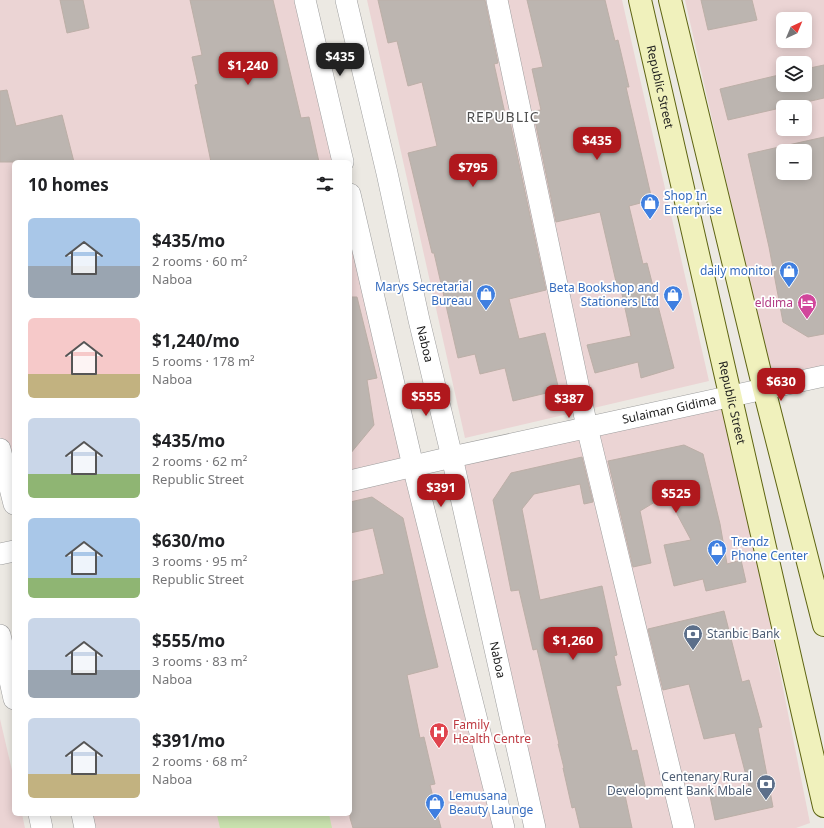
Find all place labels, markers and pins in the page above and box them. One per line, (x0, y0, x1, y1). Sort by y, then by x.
pin: $435 (316, 43, 364, 77)
pin: $1,240 (215, 52, 281, 86)
pin: $435 (573, 127, 621, 161)
pin: $795 (449, 154, 497, 188)
place label: Shop In Enterprise (664, 187, 722, 218)
shop icon: Shop In Enterprise (639, 192, 661, 220)
shop icon: daily monitor (778, 260, 800, 288)
place label: daily monitor (700, 262, 775, 279)
place label: Marys Secretarial Bureau (375, 278, 472, 309)
place label: Beta Bookshop and Stationers Ltd (549, 279, 659, 310)
shop icon: Marys Secretarial Bureau (475, 283, 497, 311)
shop icon: Beta Bookshop and Stationers Ltd (662, 284, 684, 312)
hotel icon: eldima (796, 292, 818, 320)
place label: eldima (755, 294, 793, 311)
pin: $630 (757, 368, 805, 402)
pin: $555 (402, 383, 450, 417)
pin: $387 (545, 385, 593, 419)
pin: $391 (417, 474, 465, 508)
pin: $525 (652, 480, 700, 514)
place label: Trendz Phone Center (731, 533, 808, 564)
shop icon: Trendz Phone Center (706, 538, 728, 566)
bank icon: Stanbic Bank (682, 623, 704, 651)
place label: Stanbic Bank (707, 625, 780, 642)
pin: $1,260 (540, 627, 606, 661)
place label: Family Health Centre (453, 716, 531, 747)
hospital icon: Family Health Centre (428, 721, 450, 749)
place label: Centenary Rural Development Bank Mbale (607, 768, 752, 799)
bank icon: Centenary Rural Development Bank Mbale (755, 773, 777, 801)
place label: Lemusana Beauty Launge (449, 787, 534, 818)
shop icon: Lemusana Beauty Launge (424, 792, 446, 820)

